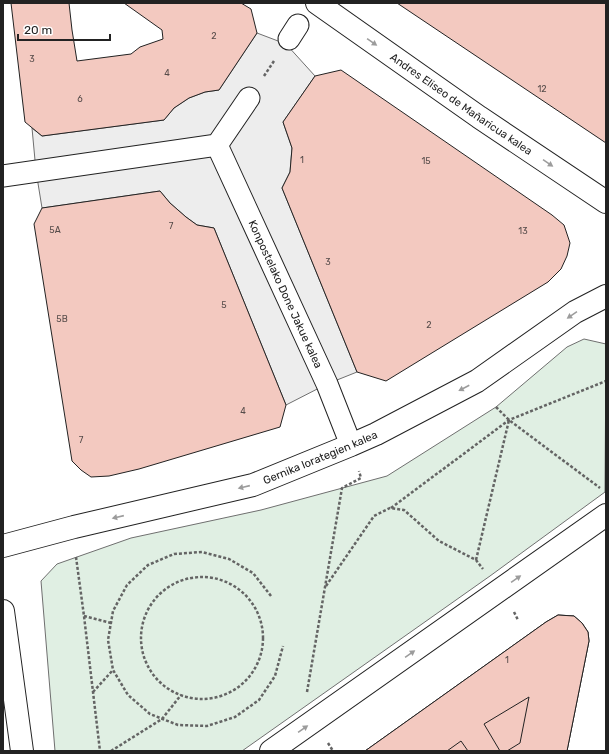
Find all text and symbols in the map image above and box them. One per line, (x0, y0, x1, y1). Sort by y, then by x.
scale bar (18, 16, 110, 42)
text: 20 m (24, 23, 52, 37)
house number: 2 (211, 31, 217, 41)
one-way arrow (366, 38, 377, 46)
street label: Andres Eliseo de Mañaricua kalea (387, 50, 535, 158)
house number: 3 (29, 54, 35, 64)
house number: 4 (164, 68, 170, 78)
house number: 12 (537, 84, 547, 94)
house number: 6 (77, 94, 83, 104)
house number: 1 (300, 155, 304, 165)
house number: 15 (421, 156, 431, 166)
one-way arrow (543, 159, 553, 167)
street label: Konpostelako Done Jakue kalea (245, 218, 325, 370)
house number: 7 (169, 221, 174, 231)
house number: 5A (49, 225, 61, 235)
house number: 13 (518, 226, 528, 236)
house number: 3 (325, 257, 331, 267)
house number: 5 (221, 300, 227, 310)
one-way arrow (567, 311, 577, 319)
house number: 5B (56, 314, 68, 324)
house number: 2 (426, 320, 432, 330)
one-way arrow (459, 384, 470, 391)
house number: 4 (240, 406, 246, 416)
street label: Gernika lorategien kalea (261, 428, 380, 487)
house number: 7 (79, 435, 84, 445)
one-way arrow (238, 485, 251, 491)
one-way arrow (112, 514, 124, 520)
one-way arrow (510, 575, 521, 583)
one-way arrow (404, 650, 415, 658)
house number: 1 (505, 655, 509, 665)
one-way arrow (298, 725, 309, 733)

